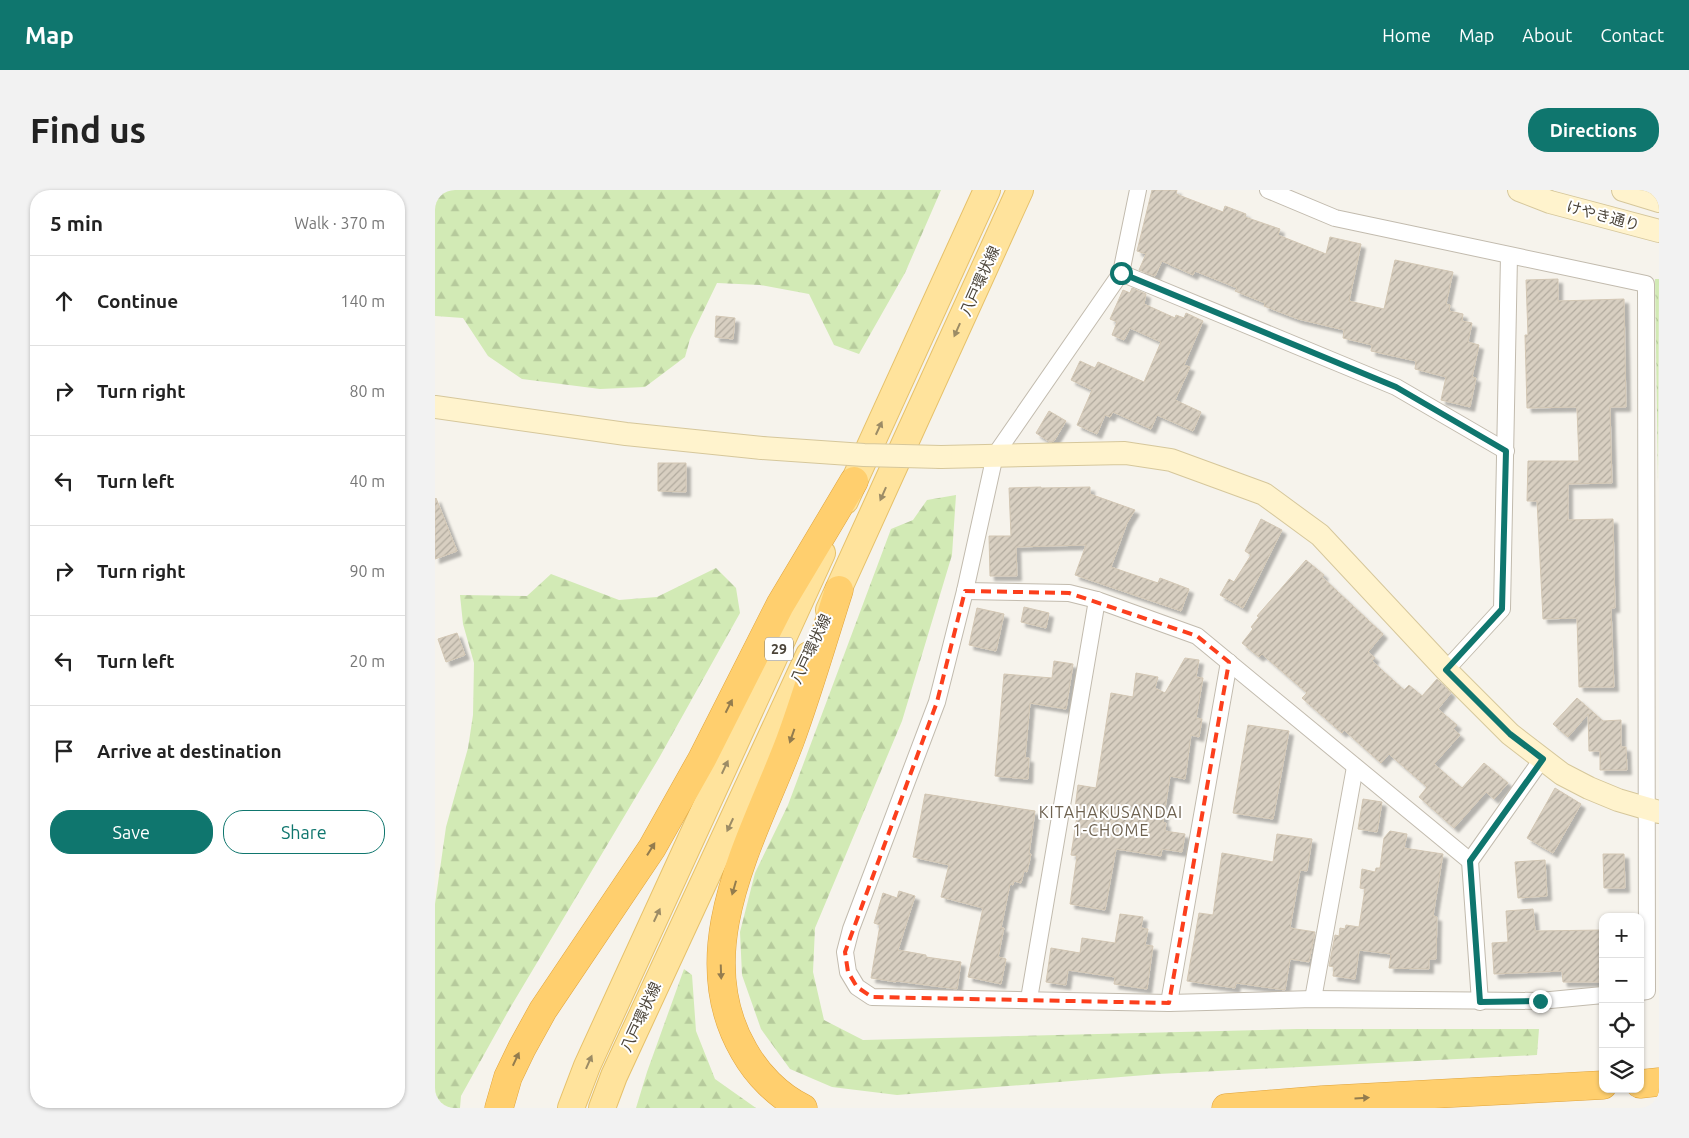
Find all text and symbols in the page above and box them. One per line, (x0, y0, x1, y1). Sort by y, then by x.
text: Map (25, 22, 74, 49)
text: Home (1382, 25, 1431, 45)
text: Map (1459, 25, 1494, 45)
text: About (1522, 25, 1572, 45)
text: Contact (1600, 25, 1664, 45)
button: Directions (1528, 108, 1659, 152)
text: Find us (30, 110, 146, 150)
street label: けやき通り (1565, 198, 1642, 233)
text: 5 min (50, 211, 103, 235)
text: Walk · 370 m (294, 214, 385, 232)
street label: 八戸環状線 (957, 243, 1003, 319)
route start (1110, 262, 1133, 285)
icon: ahead (50, 287, 78, 315)
text: Continue (97, 290, 178, 312)
text: 140 m (340, 292, 385, 310)
one-way arrow (953, 323, 961, 337)
icon: right (50, 377, 78, 405)
text: Turn right (97, 380, 185, 402)
text: 80 m (349, 382, 385, 400)
one-way arrow (875, 421, 883, 435)
icon: left (50, 467, 78, 495)
text: Turn left (97, 470, 175, 492)
text: 40 m (349, 472, 385, 490)
one-way arrow (878, 487, 886, 501)
icon: right (50, 557, 78, 585)
text: Turn right (97, 560, 185, 582)
text: 90 m (349, 562, 385, 580)
street label: 八戸環状線 (787, 611, 834, 686)
road number: 29 (765, 638, 793, 660)
icon: left (50, 647, 78, 675)
text: Turn left (97, 650, 175, 672)
text: 20 m (349, 652, 385, 670)
one-way arrow (725, 699, 733, 714)
one-way arrow (787, 729, 795, 744)
icon: arrive (50, 737, 78, 765)
text: Arrive at destination (97, 740, 282, 762)
one-way arrow (721, 760, 729, 774)
district label: KITAHAKUSANDAI 1-CHOME (1039, 803, 1183, 839)
button: Save (50, 810, 213, 854)
button: Share (223, 810, 385, 854)
one-way arrow (726, 817, 734, 832)
one-way arrow (647, 843, 656, 856)
one-way arrow (729, 880, 737, 895)
one-way arrow (653, 908, 661, 922)
map controls (1599, 913, 1644, 1093)
button: + (1599, 913, 1644, 958)
button: − (1599, 958, 1644, 1003)
one-way arrow (718, 964, 726, 980)
street label: 八戸環状線 (617, 979, 664, 1054)
route end (1529, 990, 1552, 1013)
button: locate (1599, 1003, 1644, 1048)
button: layers (1599, 1048, 1644, 1093)
one-way arrow (513, 1052, 521, 1066)
one-way arrow (585, 1055, 593, 1069)
one-way arrow (1354, 1094, 1370, 1102)

